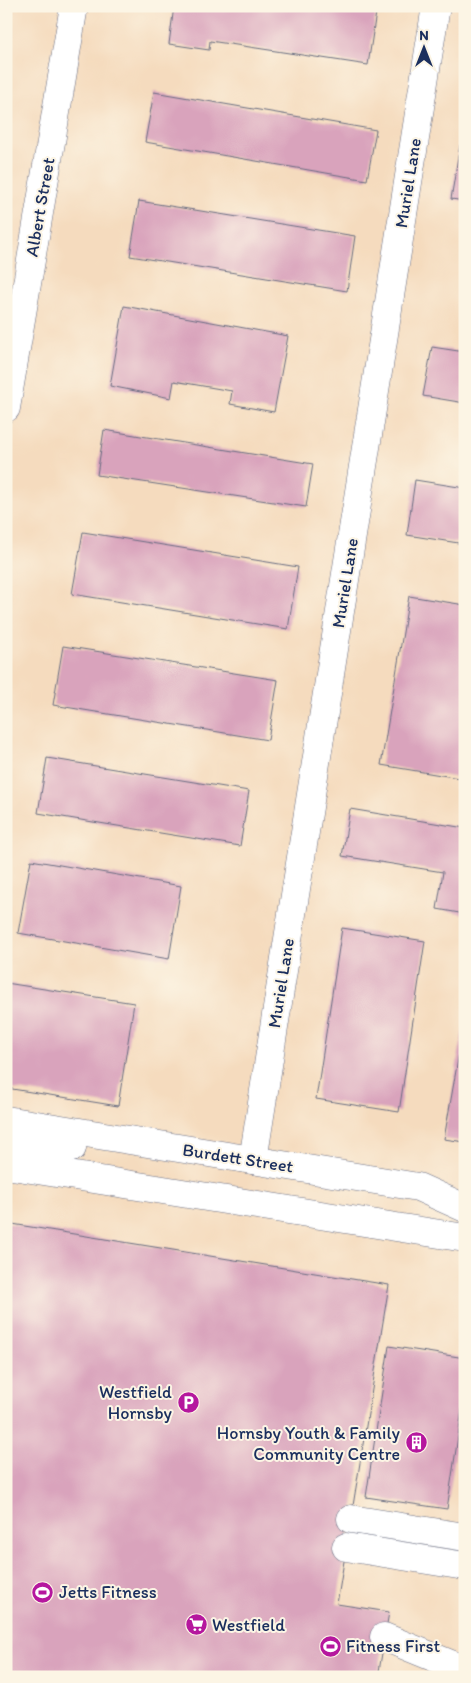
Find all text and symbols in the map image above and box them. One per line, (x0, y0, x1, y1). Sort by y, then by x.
north arrow (398, 22, 448, 72)
text: N (419, 27, 429, 44)
street label: Muriel Lane (390, 136, 426, 230)
street label: Albert Street (20, 155, 60, 258)
street label: Muriel Lane (327, 536, 363, 630)
street label: Muriel Lane (263, 936, 299, 1030)
street label: Burdett Street (181, 1138, 295, 1178)
place label: Westfield Hornsby (99, 1381, 173, 1424)
parking icon: Westfield Hornsby (176, 1390, 200, 1414)
place label: Hornsby Youth & Family Community Centre (217, 1422, 401, 1465)
building icon: Hornsby Youth & Family Community Centre (404, 1431, 428, 1455)
sports icon: Jetts Fitness (31, 1580, 55, 1604)
place label: Jetts Fitness (59, 1581, 157, 1603)
supermarket icon: Westfield (184, 1613, 208, 1637)
place label: Westfield (212, 1614, 285, 1636)
sports icon: Fitness First (318, 1634, 342, 1658)
place label: Fitness First (346, 1635, 441, 1657)

